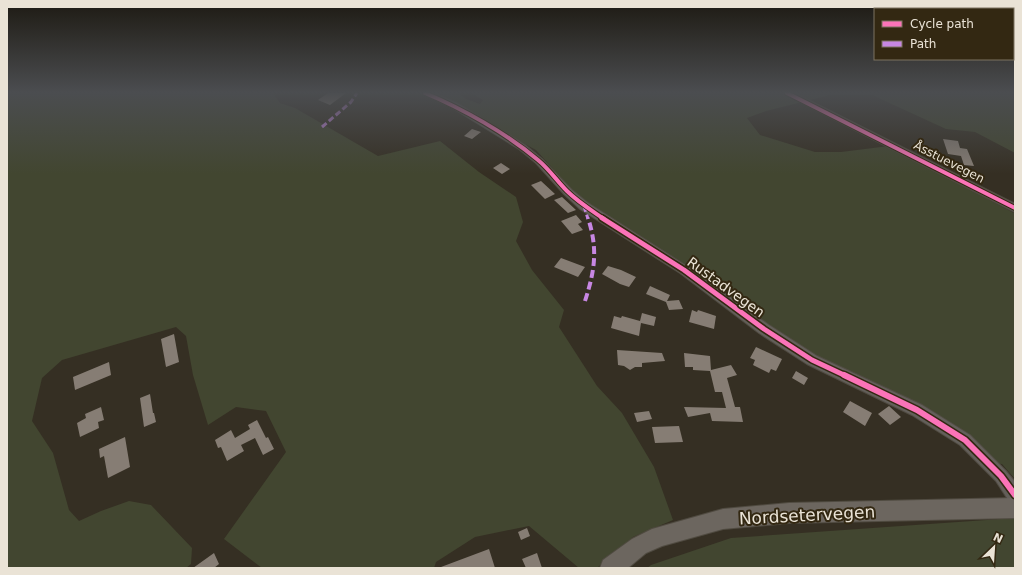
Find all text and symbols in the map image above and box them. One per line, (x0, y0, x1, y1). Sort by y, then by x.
legend (874, 8, 1014, 60)
text: Cycle path (910, 17, 974, 31)
text: Path (910, 37, 936, 51)
street label: Åsstuevegen (911, 137, 987, 186)
street label: Rustadvegen (684, 254, 768, 320)
street label: Nordsetervegen (738, 501, 876, 529)
north arrow (974, 527, 1014, 567)
text: N (991, 531, 1005, 546)

